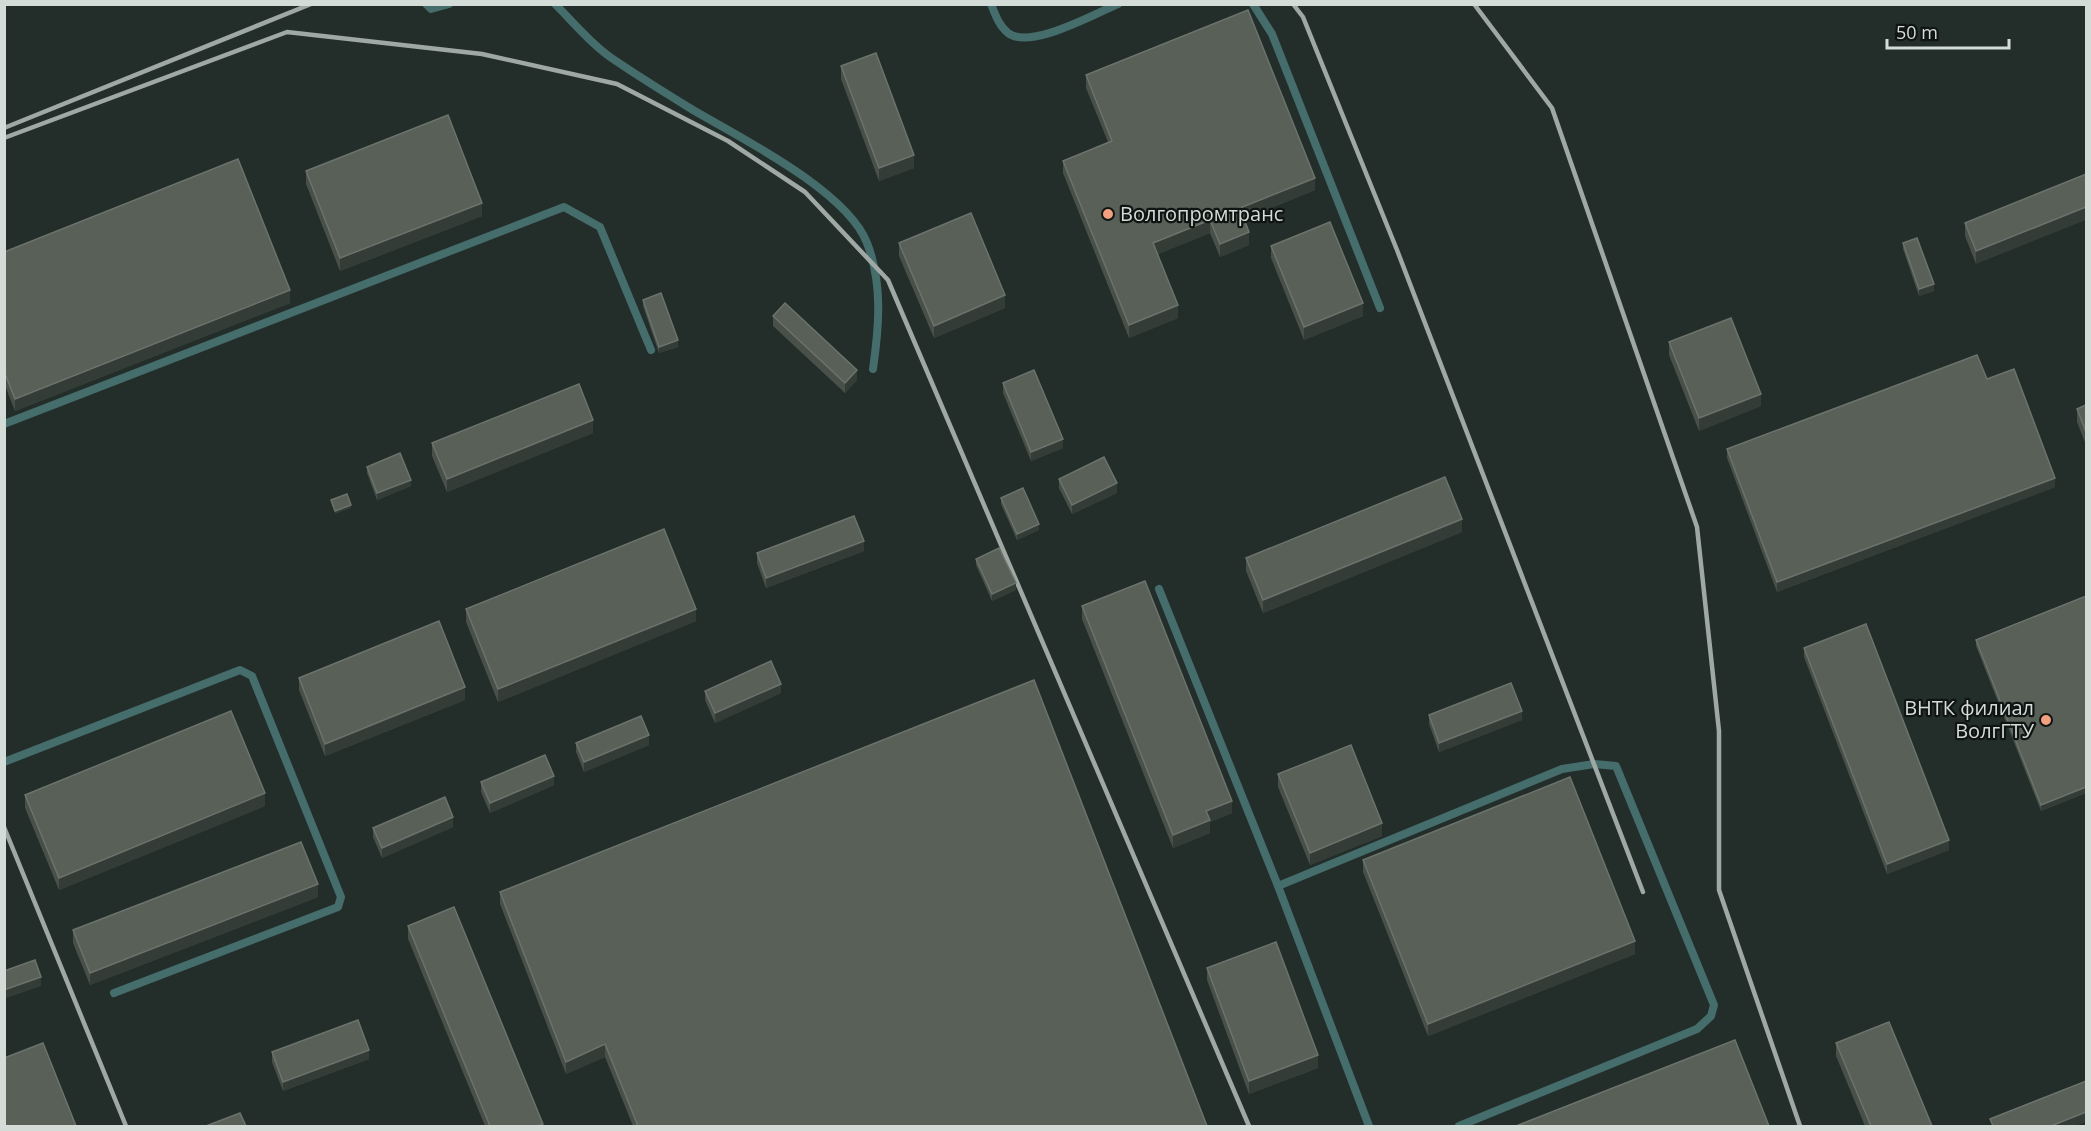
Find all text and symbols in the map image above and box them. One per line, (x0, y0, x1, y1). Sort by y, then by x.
scale bar (1887, 12, 2008, 50)
text: 50 m (1896, 20, 1938, 44)
place label: Волгопромтранс (1120, 200, 1283, 227)
marker: Волгопромтранс (1101, 207, 1115, 221)
place label: ВНТК филиал ВолгГТУ (1904, 694, 2035, 744)
marker: ВНТК филиал ВолгГТУ (2039, 713, 2053, 727)

